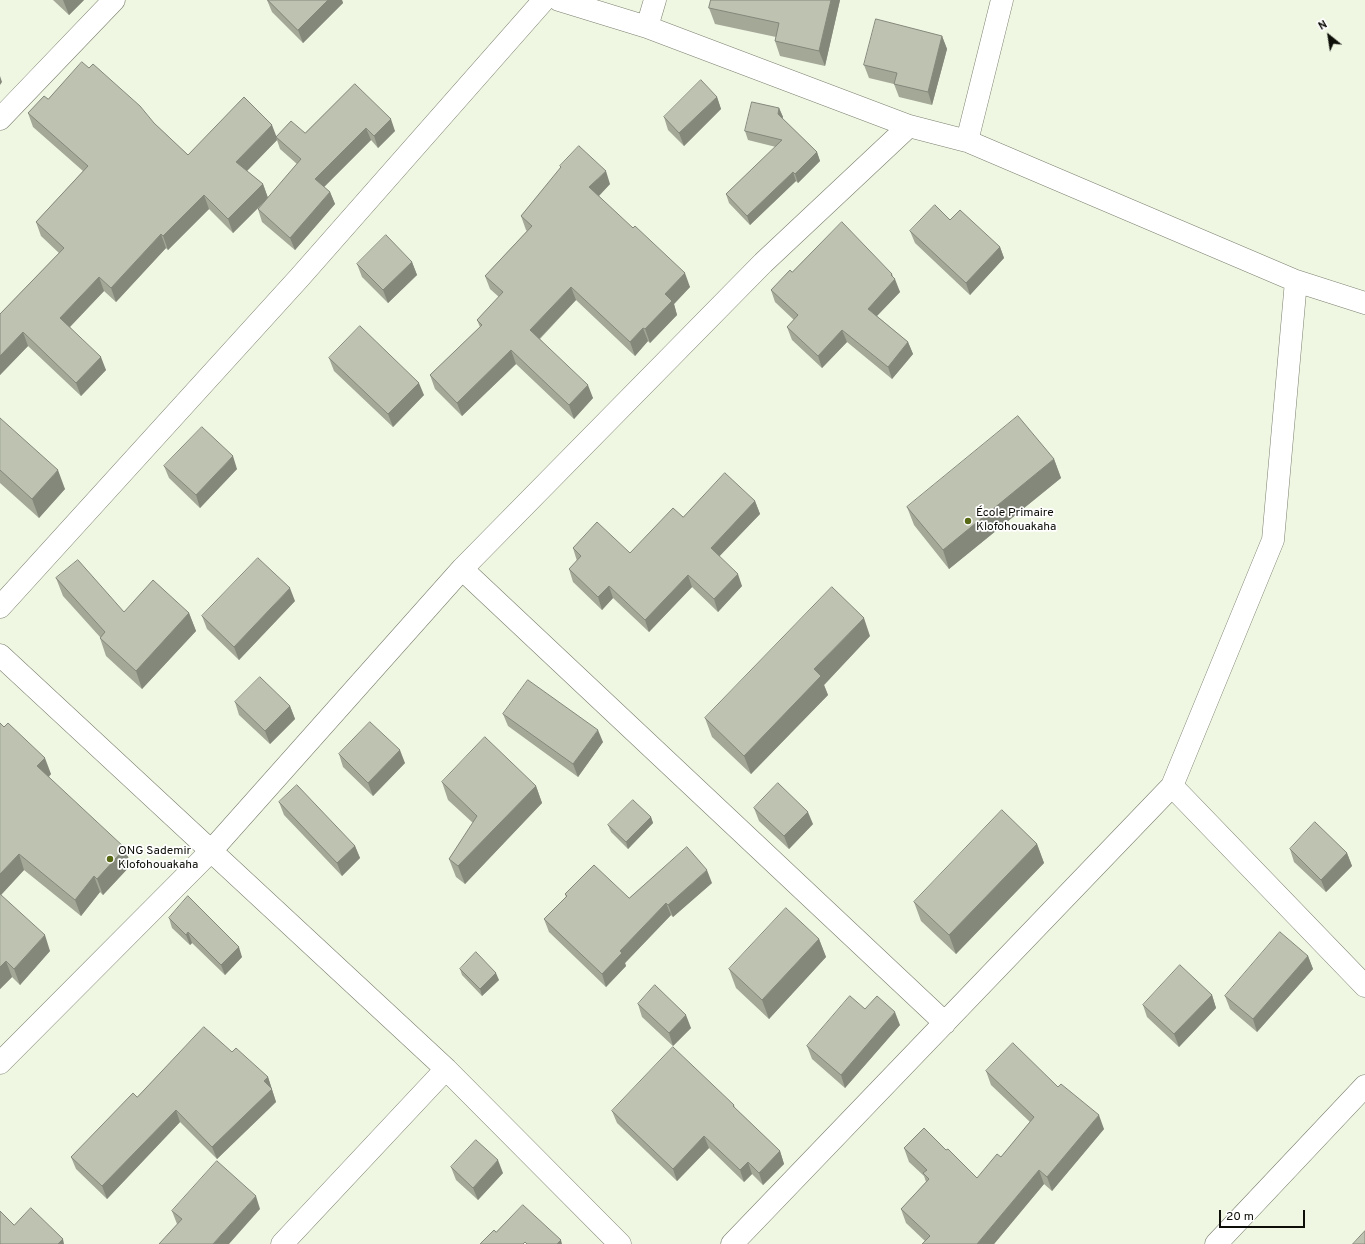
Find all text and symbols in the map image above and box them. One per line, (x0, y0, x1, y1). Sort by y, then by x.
north arrow (1309, 16, 1349, 56)
text: N (1316, 18, 1330, 34)
place label: École Primaire Klofohouakaha (976, 507, 1056, 535)
marker: École Primaire Klofohouakaha (963, 516, 973, 526)
place label: ONG Sademir Klofohouakaha (118, 845, 198, 873)
marker: ONG Sademir Klofohouakaha (105, 854, 115, 864)
scale bar (1221, 1202, 1307, 1228)
text: 20 m (1226, 1209, 1254, 1225)

